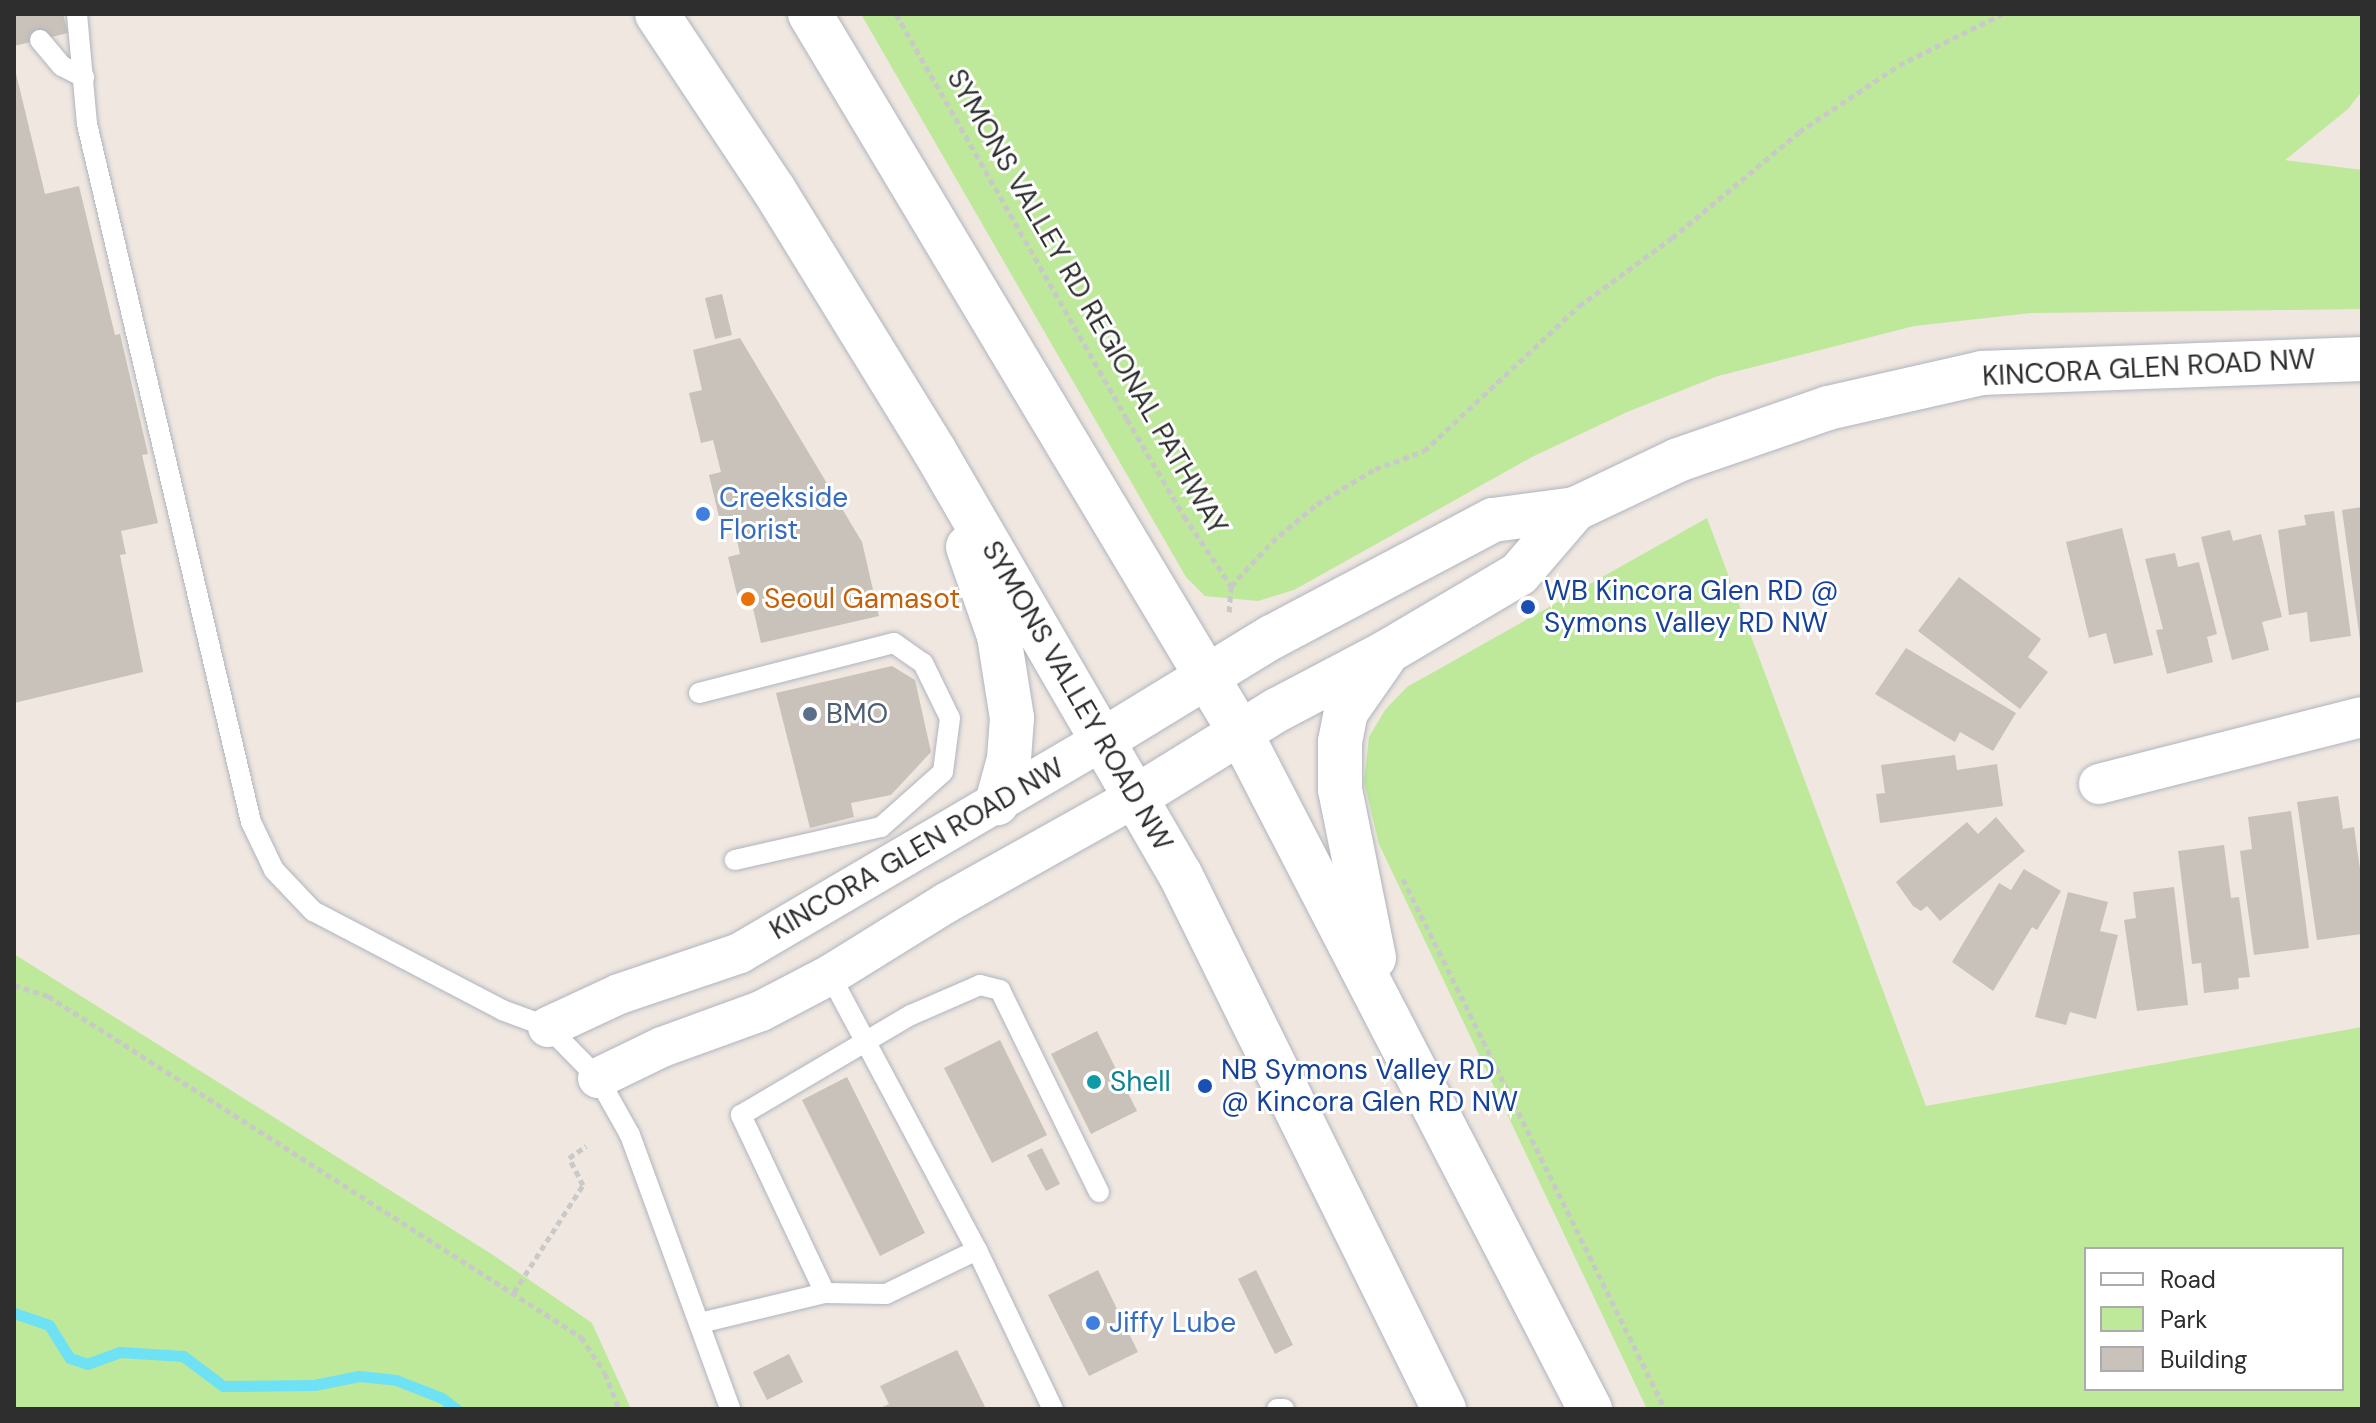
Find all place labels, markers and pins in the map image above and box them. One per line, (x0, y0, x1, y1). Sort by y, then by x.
place label: Creekside Florist (719, 481, 848, 547)
marker: Creekside Florist (694, 505, 712, 523)
place label: WB Kincora Glen RD @ Symons Valley RD NW (1544, 574, 1839, 640)
place label: Seoul Gamasot (764, 582, 960, 616)
marker: Seoul Gamasot (739, 590, 757, 608)
marker: WB Kincora Glen RD @ Symons Valley RD NW (1519, 598, 1537, 616)
place label: BMO (826, 697, 888, 731)
marker: BMO (801, 705, 819, 723)
place label: NB Symons Valley RD @ Kincora Glen RD NW (1221, 1053, 1518, 1119)
place label: Shell (1110, 1065, 1171, 1099)
marker: Shell (1085, 1073, 1103, 1091)
marker: NB Symons Valley RD @ Kincora Glen RD NW (1196, 1077, 1214, 1095)
place label: Jiffy Lube (1109, 1306, 1236, 1340)
marker: Jiffy Lube (1084, 1314, 1102, 1332)

